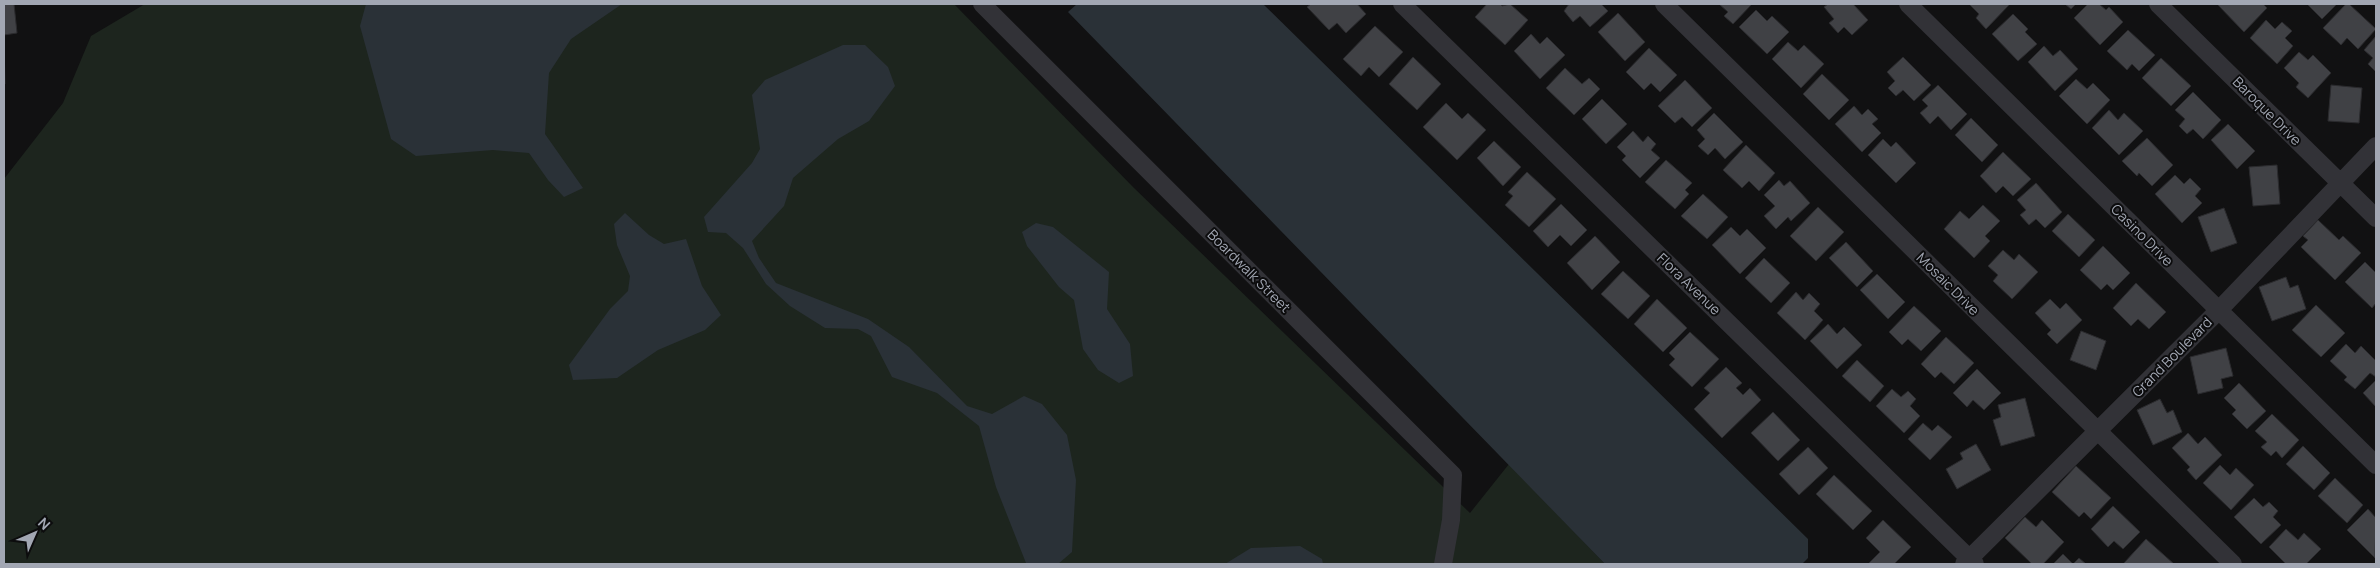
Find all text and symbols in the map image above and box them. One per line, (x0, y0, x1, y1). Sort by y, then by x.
street label: Baroque Drive (2229, 72, 2306, 149)
street label: Casino Drive (2107, 199, 2178, 270)
street label: Boardwalk Street (1204, 225, 1295, 317)
street label: Flora Avenue (1653, 248, 1725, 319)
street label: Mosaic Drive (1913, 248, 1984, 319)
street label: Grand Boulevard (2128, 313, 2216, 401)
north arrow (10, 508, 60, 558)
text: N (34, 513, 55, 534)

